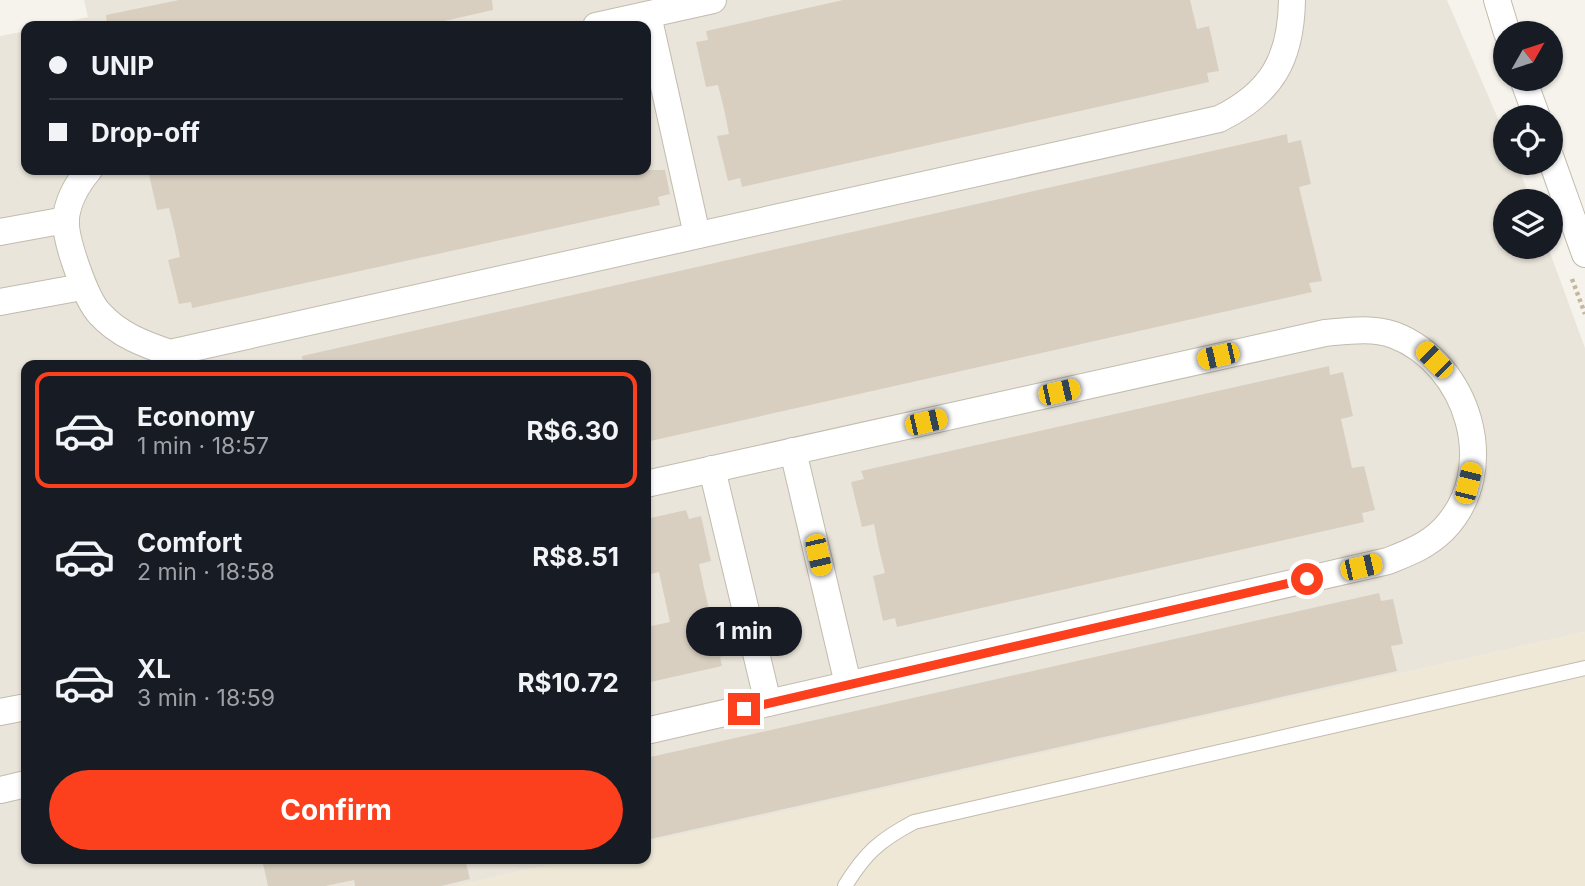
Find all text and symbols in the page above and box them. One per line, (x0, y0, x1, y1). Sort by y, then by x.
north arrow (1493, 21, 1563, 91)
map controls (1493, 21, 1563, 259)
text: UNIP (91, 50, 154, 81)
button: locate (1493, 105, 1563, 175)
text: Drop-off (91, 117, 200, 148)
button: layers (1493, 189, 1563, 259)
car (1412, 338, 1457, 382)
car (1196, 341, 1241, 371)
car (1037, 377, 1082, 407)
icon: car (53, 399, 116, 462)
text: Economy (137, 401, 255, 432)
car (904, 407, 949, 437)
text: R$6.30 (526, 415, 619, 446)
text: 1 min · 18:57 (137, 432, 269, 460)
car (1453, 460, 1484, 506)
icon: car (53, 525, 116, 588)
text: Comfort (137, 527, 242, 558)
car (804, 532, 833, 578)
text: R$8.51 (532, 541, 619, 572)
car (1339, 552, 1384, 582)
text: 2 min · 18:58 (137, 558, 275, 586)
route start (1291, 563, 1323, 595)
callout: 1 min (686, 608, 802, 656)
text: 1 min (716, 617, 772, 645)
icon: car (53, 651, 116, 714)
text: XL (137, 653, 171, 684)
text: R$10.72 (517, 667, 619, 698)
text: 3 min · 18:59 (137, 684, 275, 712)
route end (728, 693, 760, 725)
button: Confirm (49, 770, 623, 850)

